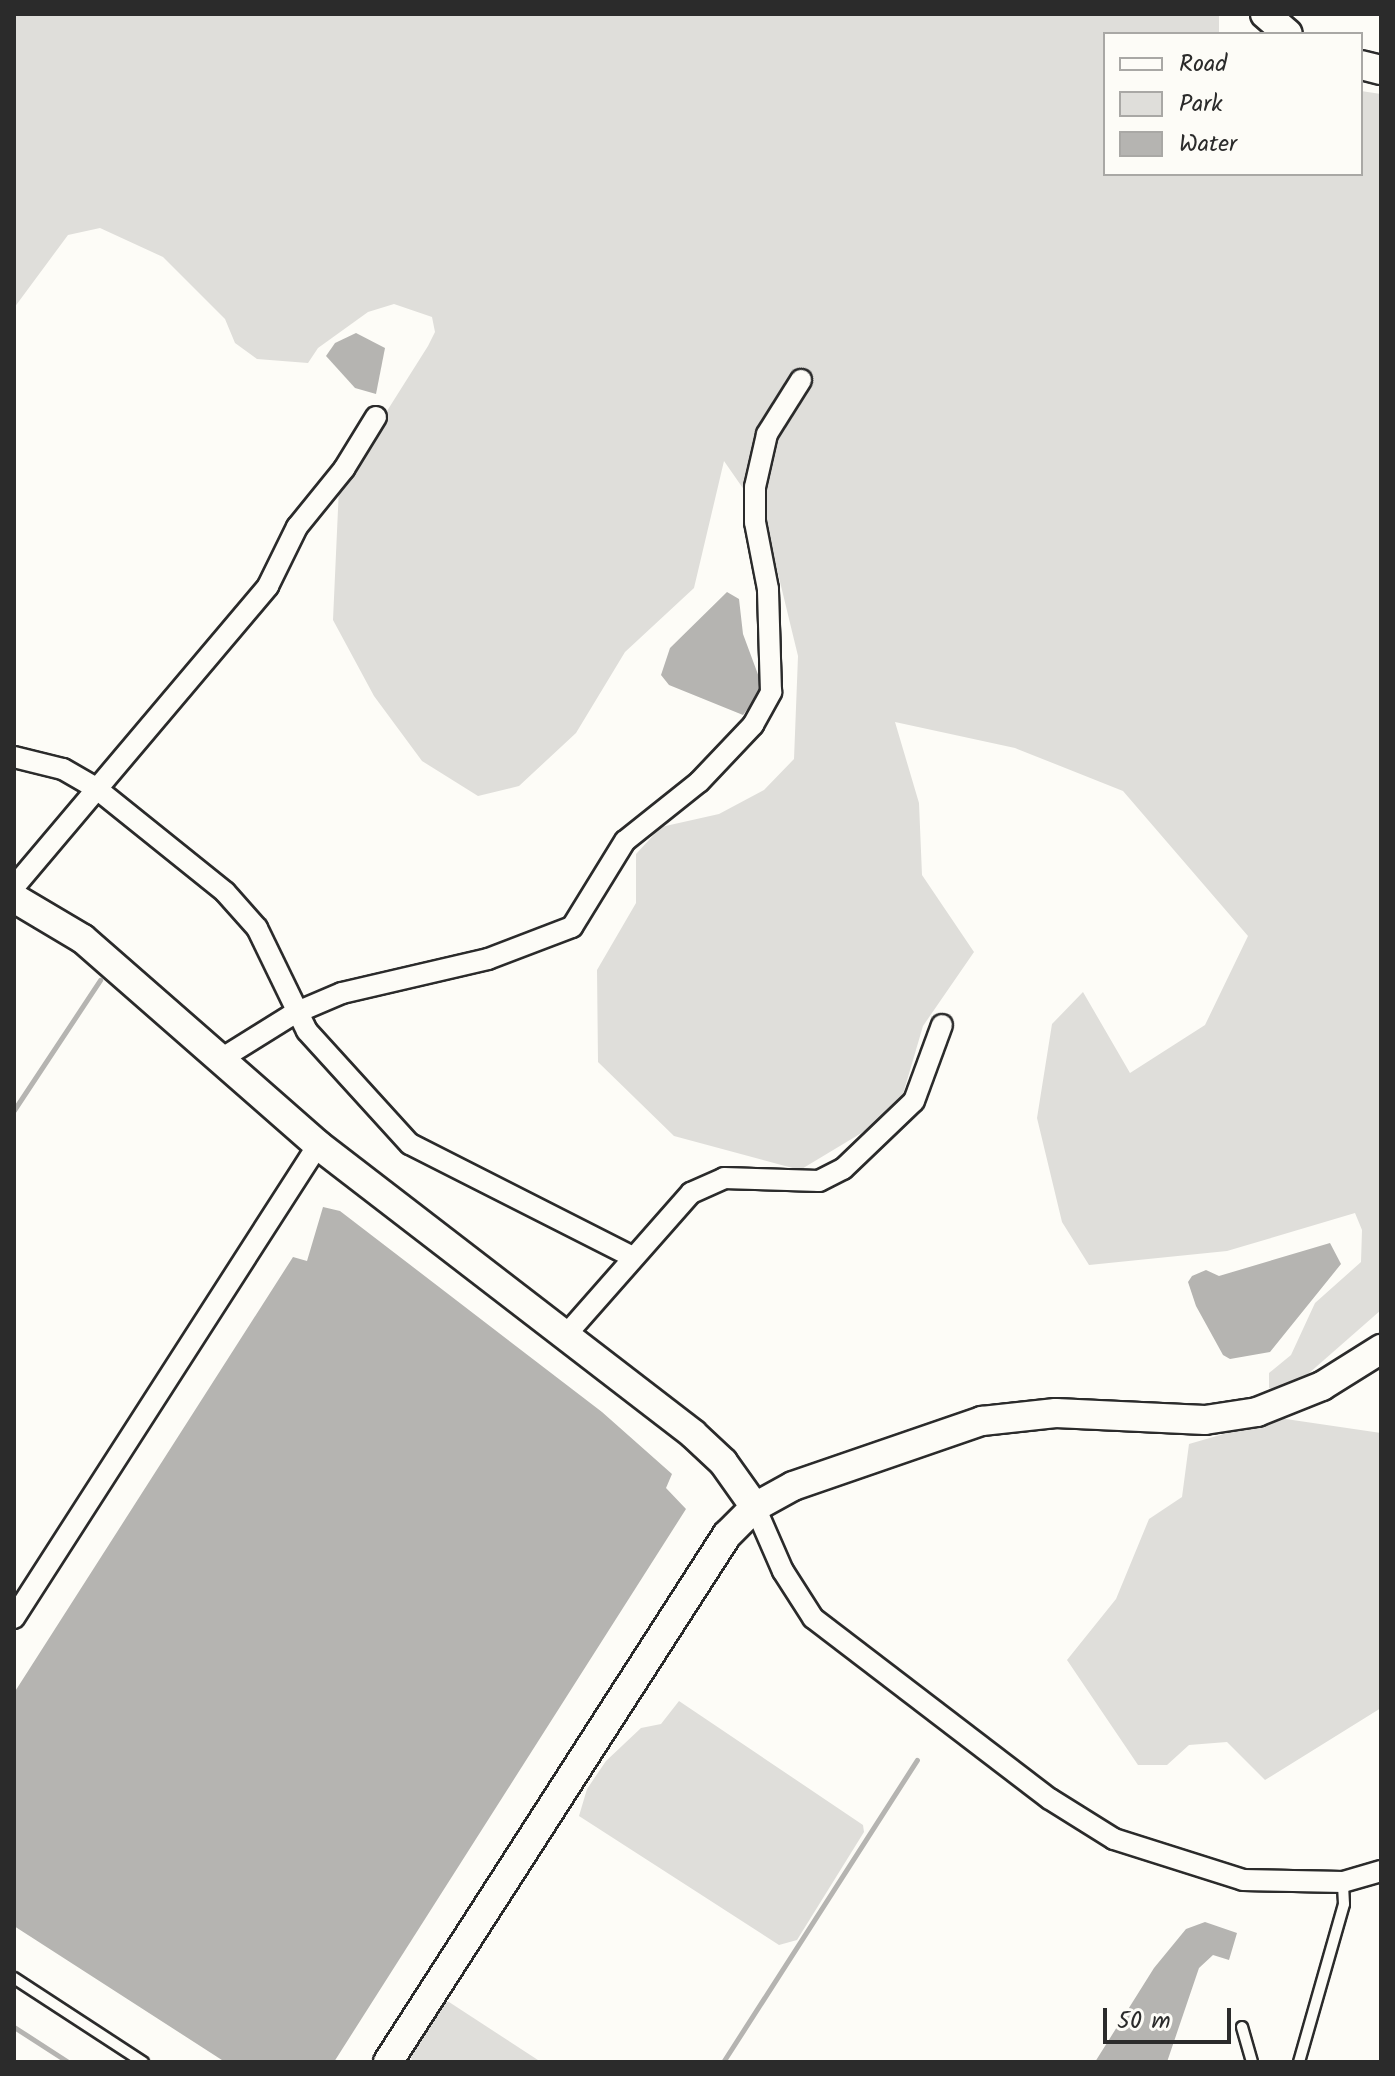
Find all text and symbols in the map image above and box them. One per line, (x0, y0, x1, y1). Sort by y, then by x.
legend (1103, 32, 1363, 176)
text: Road (1179, 45, 1227, 84)
text: Park (1179, 85, 1223, 124)
text: Water (1179, 125, 1237, 164)
scale bar (1107, 1992, 1235, 2042)
text: 50 m (1117, 2002, 1171, 2041)

